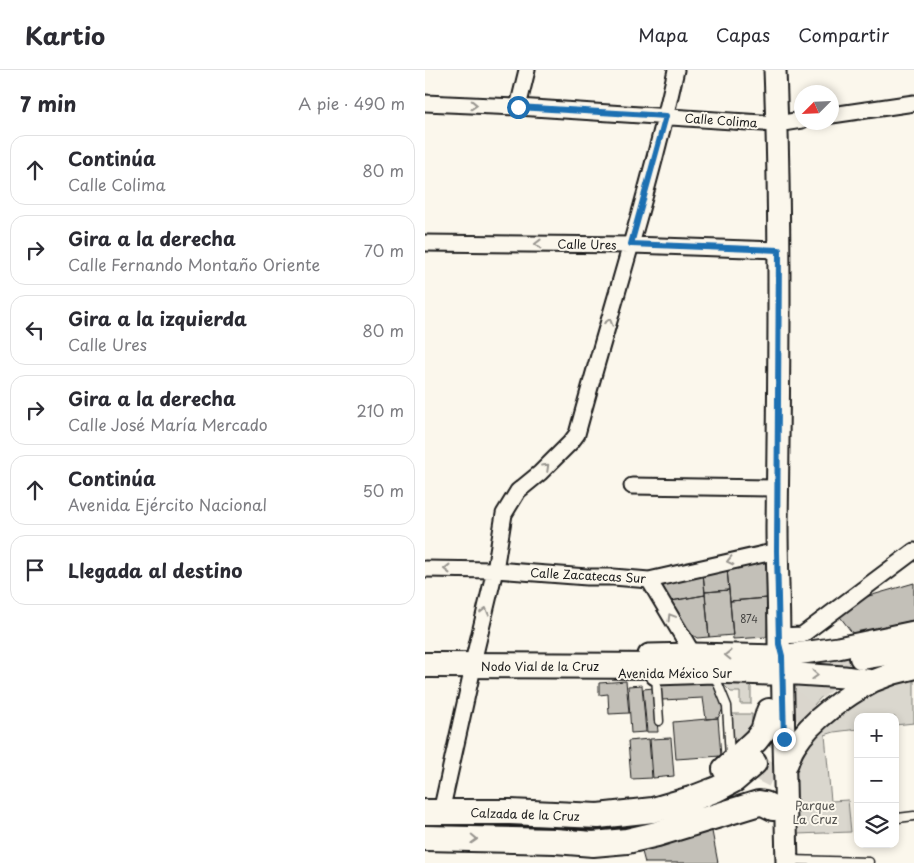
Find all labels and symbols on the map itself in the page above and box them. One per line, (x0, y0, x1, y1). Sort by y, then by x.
north arrow (794, 85, 839, 130)
route start (507, 96, 530, 119)
one-way arrow (470, 100, 478, 111)
street label: Calle Colima (684, 108, 759, 132)
street label: Calle Ures (557, 234, 617, 254)
one-way arrow (533, 239, 541, 249)
one-way arrow (604, 318, 614, 326)
one-way arrow (540, 464, 549, 473)
one-way arrow (725, 555, 734, 566)
street label: Calle Zacatecas Sur (530, 563, 647, 587)
one-way arrow (443, 564, 450, 574)
one-way arrow (479, 606, 490, 615)
house number: 874 (740, 611, 758, 626)
one-way arrow (668, 614, 677, 623)
one-way arrow (723, 650, 731, 660)
street label: Nodo Vial de la Cruz (481, 657, 599, 675)
street label: Avenida México Sur (618, 664, 732, 682)
one-way arrow (811, 670, 819, 681)
route end (773, 728, 796, 751)
park label: Parque La Cruz (793, 796, 838, 828)
street label: Calzada de la Cruz (470, 803, 580, 825)
one-way arrow (470, 834, 478, 844)

